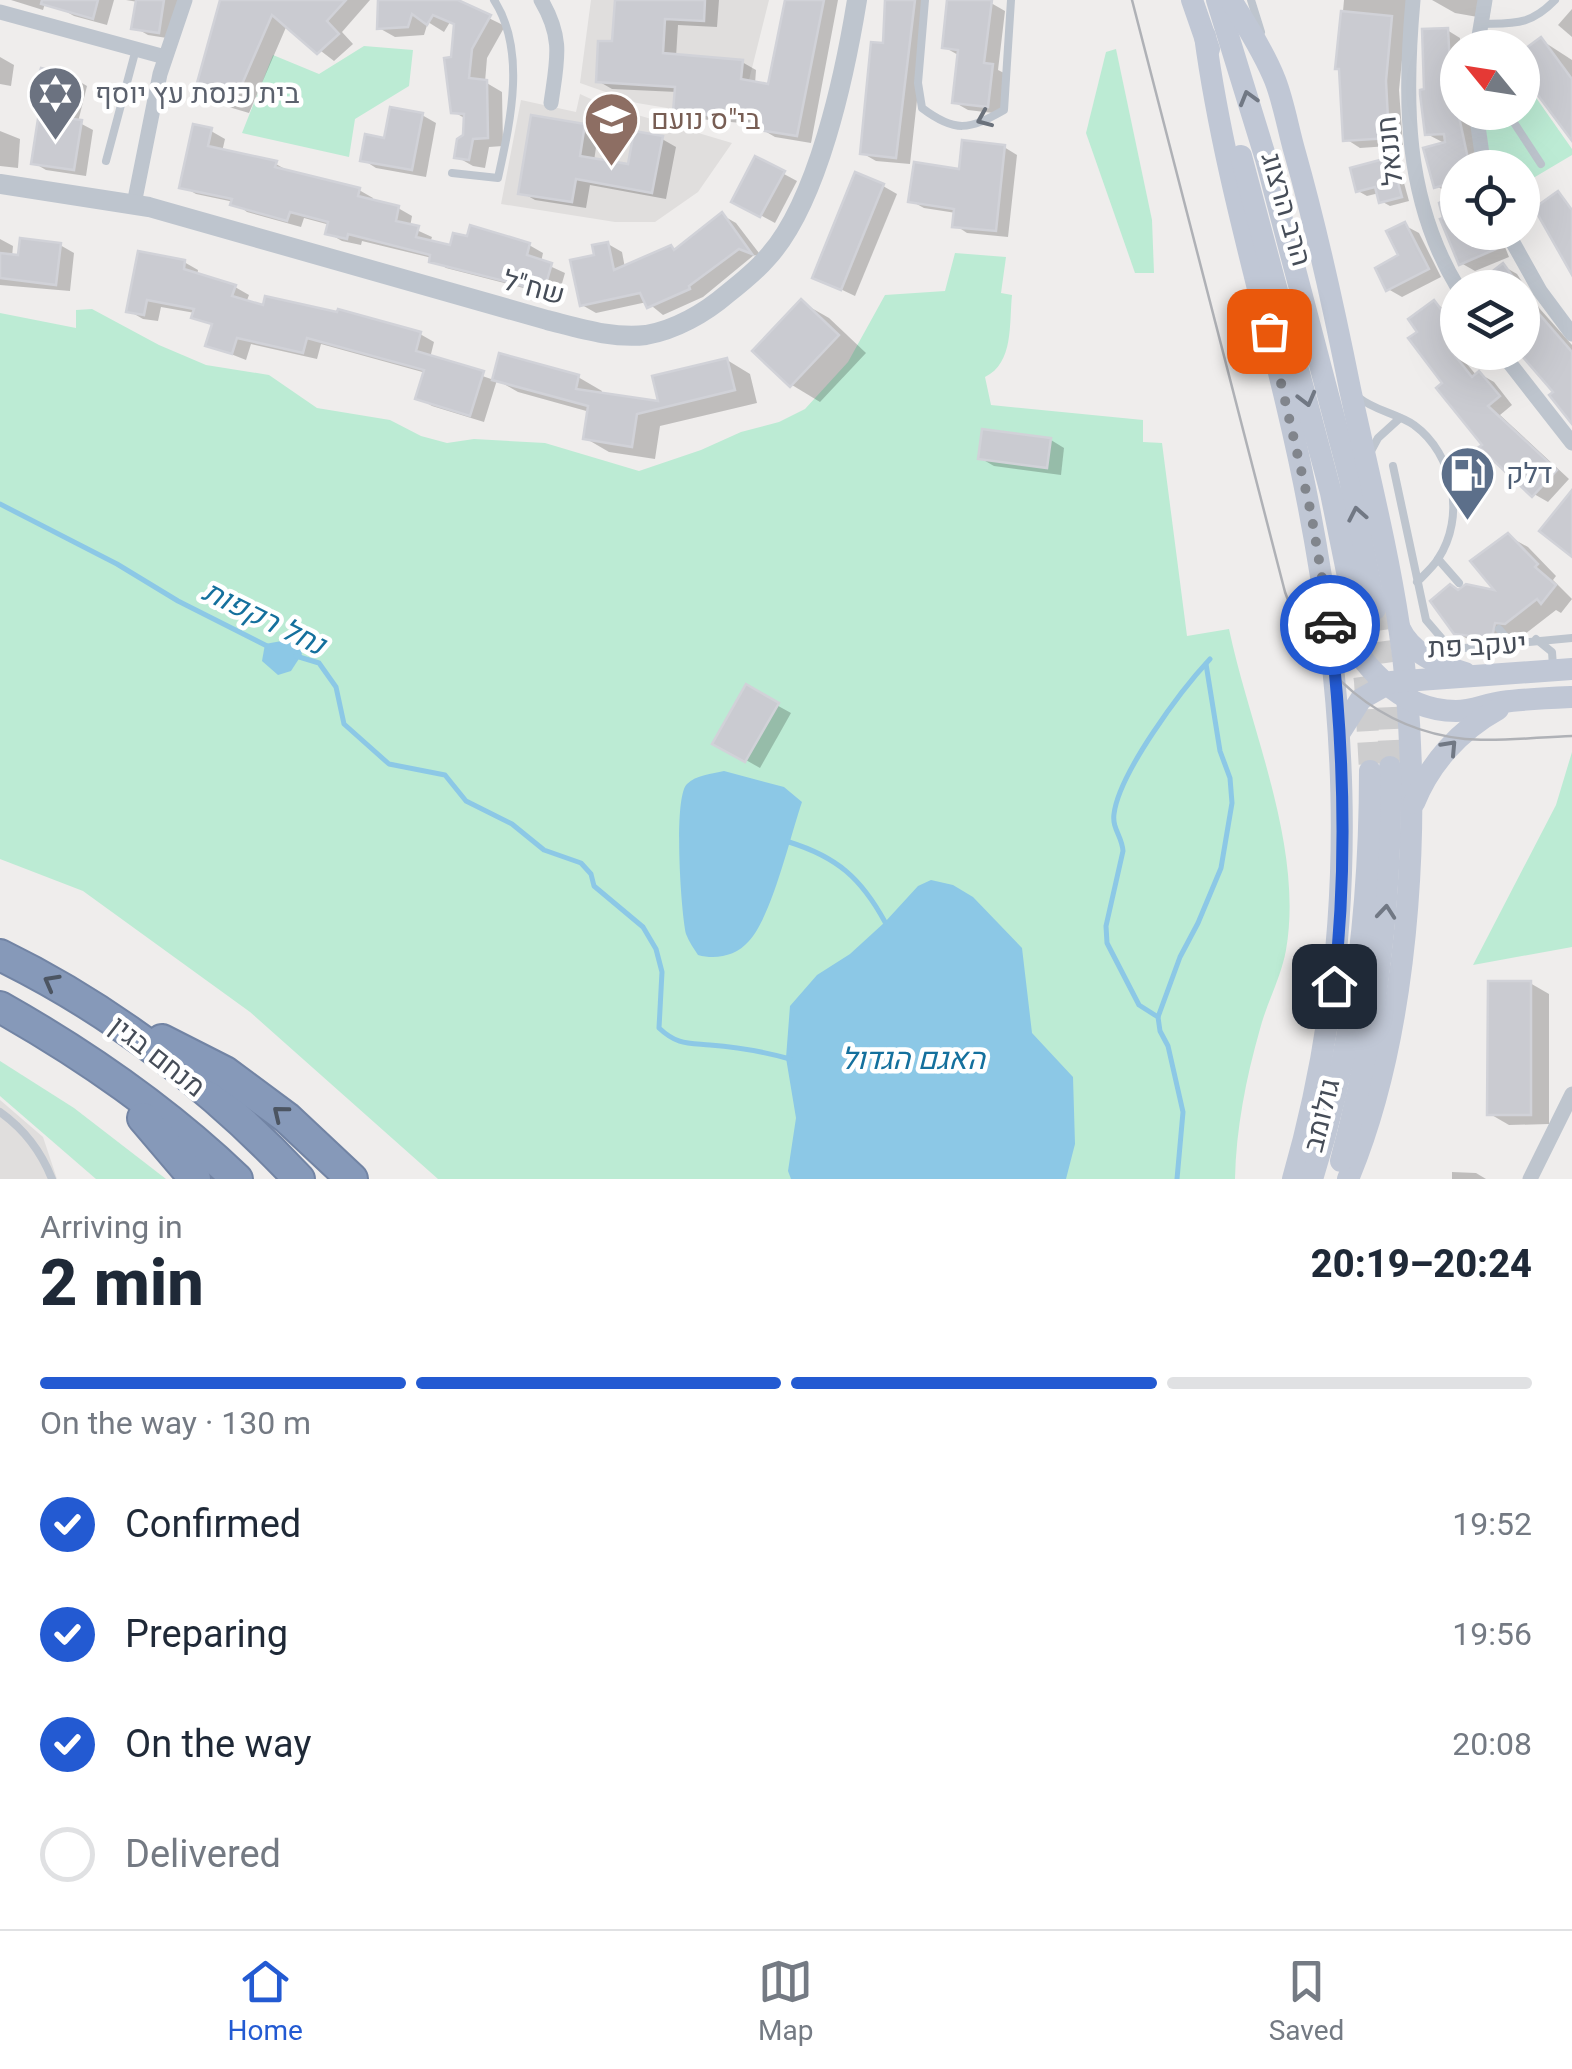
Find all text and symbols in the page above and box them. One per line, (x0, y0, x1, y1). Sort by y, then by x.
north arrow (1440, 30, 1540, 130)
map controls (1440, 30, 1540, 370)
synagogue icon: בית כנסת עץ יוסף (26, 63, 86, 142)
place label: בית כנסת עץ יוסף (95, 77, 300, 110)
school or university icon: בי"ס נועם (582, 89, 642, 168)
one-way arrow (1239, 89, 1260, 107)
place label: בי"ס נועם (651, 103, 761, 136)
one-way arrow (976, 107, 994, 127)
street label: חננאל (1369, 115, 1410, 187)
street label: הרב הרצוג (1255, 149, 1318, 270)
button: locate (1440, 150, 1540, 250)
street label: שח"ל (499, 263, 568, 312)
button: layers (1440, 270, 1540, 370)
pin (1227, 289, 1312, 374)
icon: bag (1242, 304, 1297, 359)
one-way arrow (1295, 390, 1316, 407)
fuel station icon: דלק (1437, 443, 1497, 522)
place label: דלק (1506, 457, 1552, 490)
one-way arrow (1348, 505, 1369, 522)
water label: נחל רקפות (197, 573, 333, 663)
courier (1280, 575, 1380, 675)
icon: car (1303, 598, 1358, 653)
street label: יעקב פת (1427, 626, 1527, 665)
one-way arrow (1439, 740, 1457, 759)
one-way arrow (1375, 903, 1397, 919)
pin (1292, 944, 1377, 1029)
icon: home (1307, 959, 1362, 1014)
one-way arrow (44, 975, 62, 995)
street label: מנחם בגין (104, 1009, 212, 1104)
water label: האגם הגדול (841, 1041, 986, 1076)
street label: גולומב (1296, 1075, 1346, 1155)
one-way arrow (273, 1107, 291, 1125)
text: Arriving in (40, 1208, 183, 1246)
text: 20:19–20:24 (1311, 1242, 1532, 1286)
text: 2 min (40, 1245, 204, 1321)
text: On the way · 130 m (40, 1404, 311, 1442)
icon: check (40, 1497, 95, 1552)
text: Confirmed (125, 1502, 301, 1546)
text: 19:52 (1452, 1505, 1532, 1543)
icon: check (40, 1607, 95, 1662)
text: Preparing (125, 1612, 288, 1656)
text: 19:56 (1452, 1615, 1532, 1653)
icon: check (40, 1717, 95, 1772)
text: On the way (125, 1722, 311, 1766)
text: 20:08 (1452, 1725, 1532, 1763)
text: Delivered (125, 1832, 281, 1876)
tab: Home (228, 1954, 303, 2047)
tab: Map (758, 1954, 814, 2047)
tab: Saved (1269, 1954, 1344, 2047)

